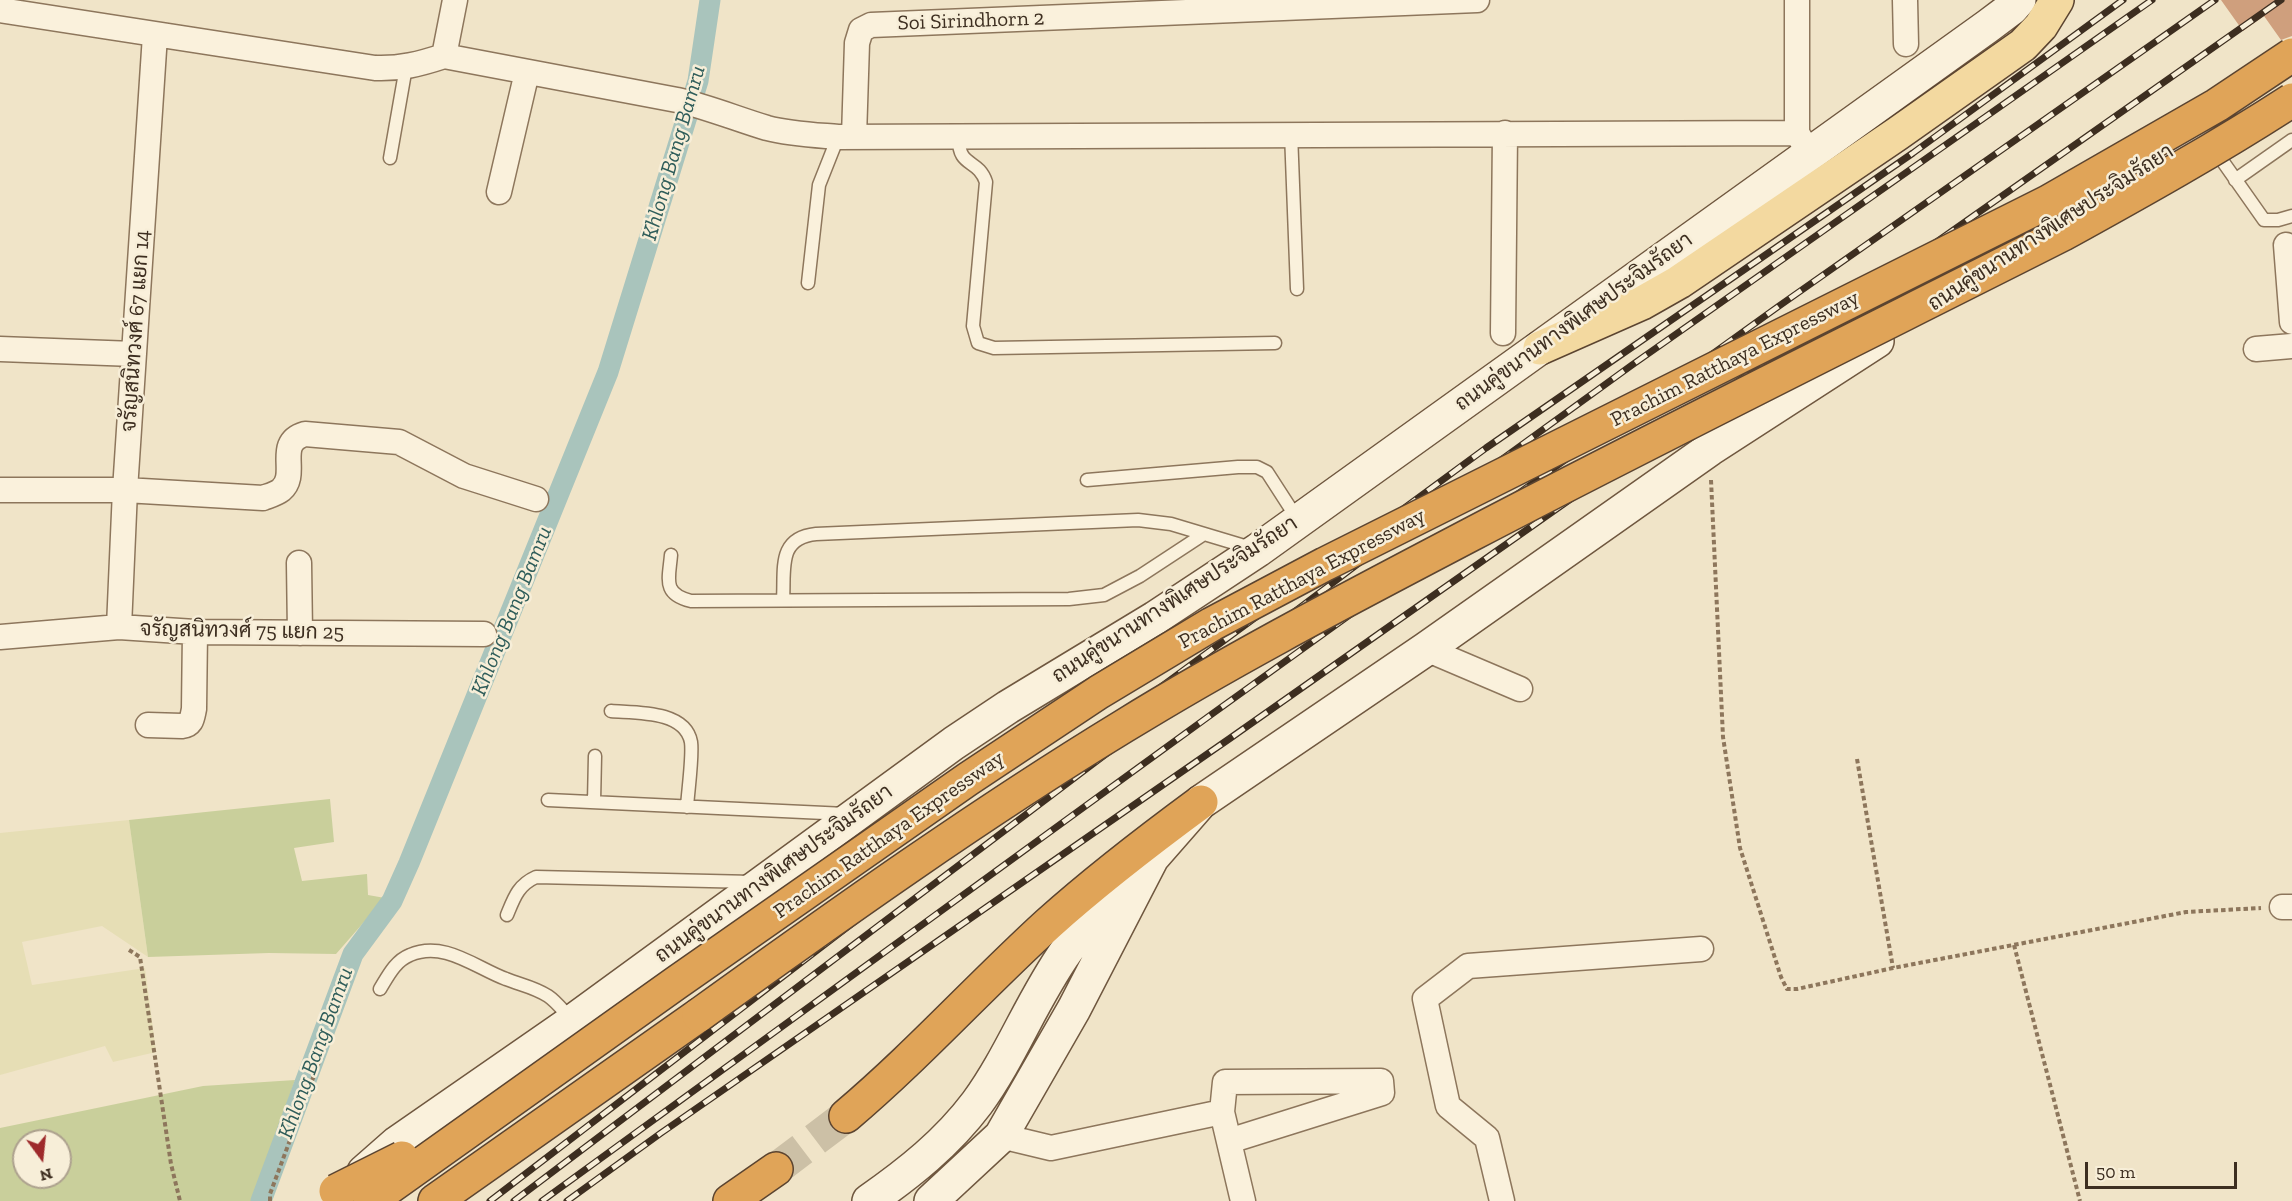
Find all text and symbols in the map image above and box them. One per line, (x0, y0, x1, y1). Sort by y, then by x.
street label: Soi Sirindhorn 2 (897, 6, 1045, 36)
water label: Khlong Bang Bamru (636, 63, 712, 243)
street label: ถนนคู่ขนานทางพิเศษประจิมรัถยา (1924, 139, 2178, 317)
street label: ถนนคู่ขนานทางพิเศษประจิมรัถยา (1450, 227, 1698, 417)
street label: จรัญสนิทวงศ์ 67 แยก 14 (116, 229, 156, 433)
street label: Prachim Ratthaya Expressway (1607, 285, 1863, 433)
street label: Prachim Ratthaya Expressway (1175, 503, 1429, 655)
street label: ถนนคู่ขนานทางพิเศษประจิมรัถยา (1048, 511, 1302, 689)
water label: Khlong Bang Bamru (466, 522, 558, 700)
street label: จรัญสนิทวงศ์ 75 แยก 25 (140, 617, 344, 645)
street label: Prachim Ratthaya Expressway (769, 746, 1009, 924)
street label: ถนนคู่ขนานทางพิเศษประจิมรัถยา (650, 779, 898, 969)
water label: Khlong Bang Bamru (273, 964, 359, 1142)
north arrow (12, 1129, 72, 1189)
scale bar (2088, 1150, 2240, 1188)
text: 50 m (2096, 1161, 2135, 1183)
text: N (38, 1164, 55, 1186)

